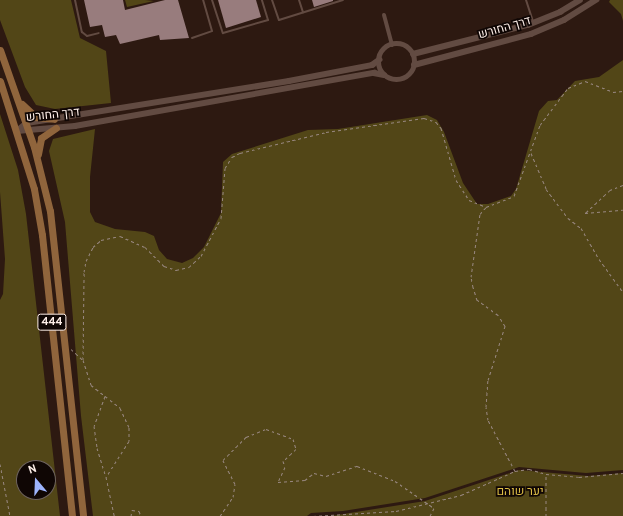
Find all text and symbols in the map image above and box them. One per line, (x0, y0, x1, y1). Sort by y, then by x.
street label: דרך החורש (477, 15, 533, 43)
street label: דרך החורש (25, 106, 81, 126)
road number: 444 (37, 313, 67, 331)
north arrow (16, 460, 56, 500)
text: N (26, 462, 38, 478)
park label: יער שוהם (496, 486, 544, 500)

